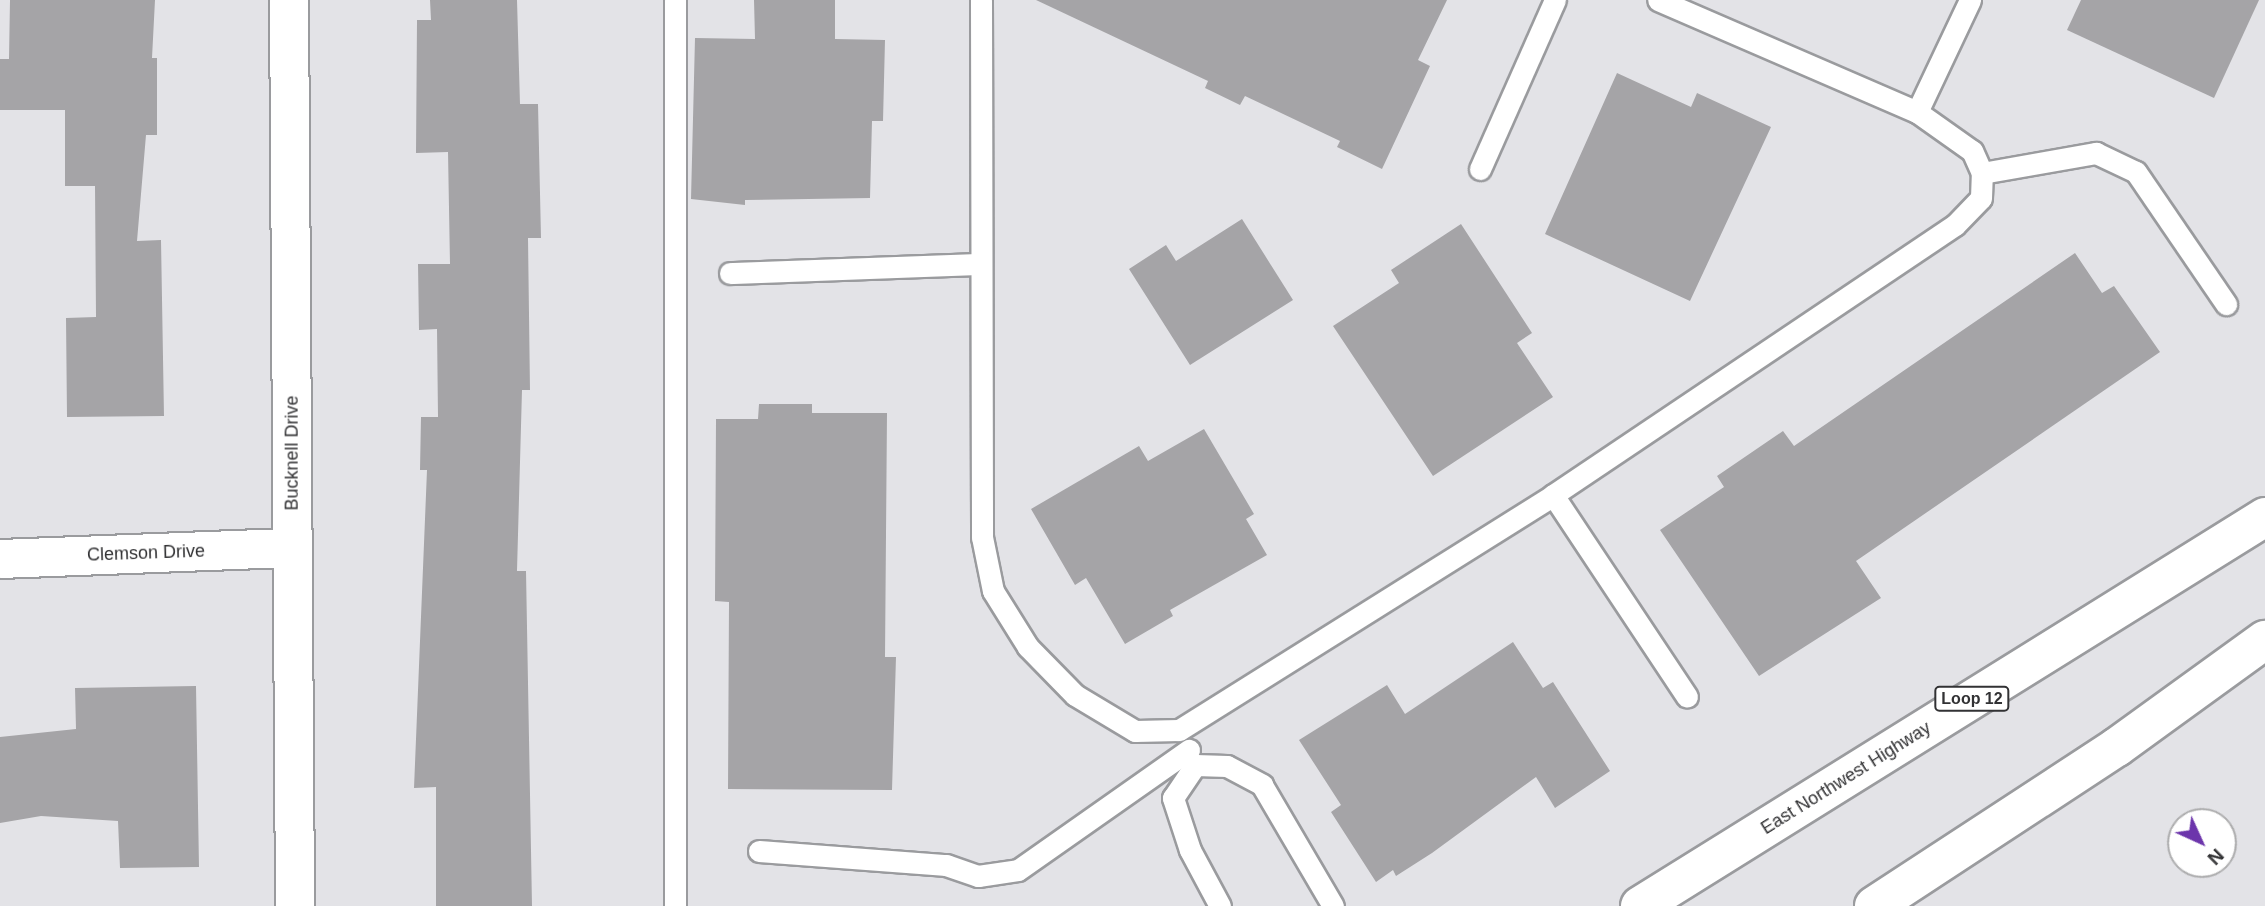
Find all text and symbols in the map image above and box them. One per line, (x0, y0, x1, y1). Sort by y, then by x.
street label: Bucknell Drive (281, 395, 303, 511)
street label: Clemson Drive (87, 540, 205, 566)
road number: Loop 12 (1934, 686, 2010, 712)
street label: East Northwest Highway (1757, 717, 1935, 839)
north arrow (2167, 808, 2237, 878)
text: N (2204, 845, 2228, 869)

